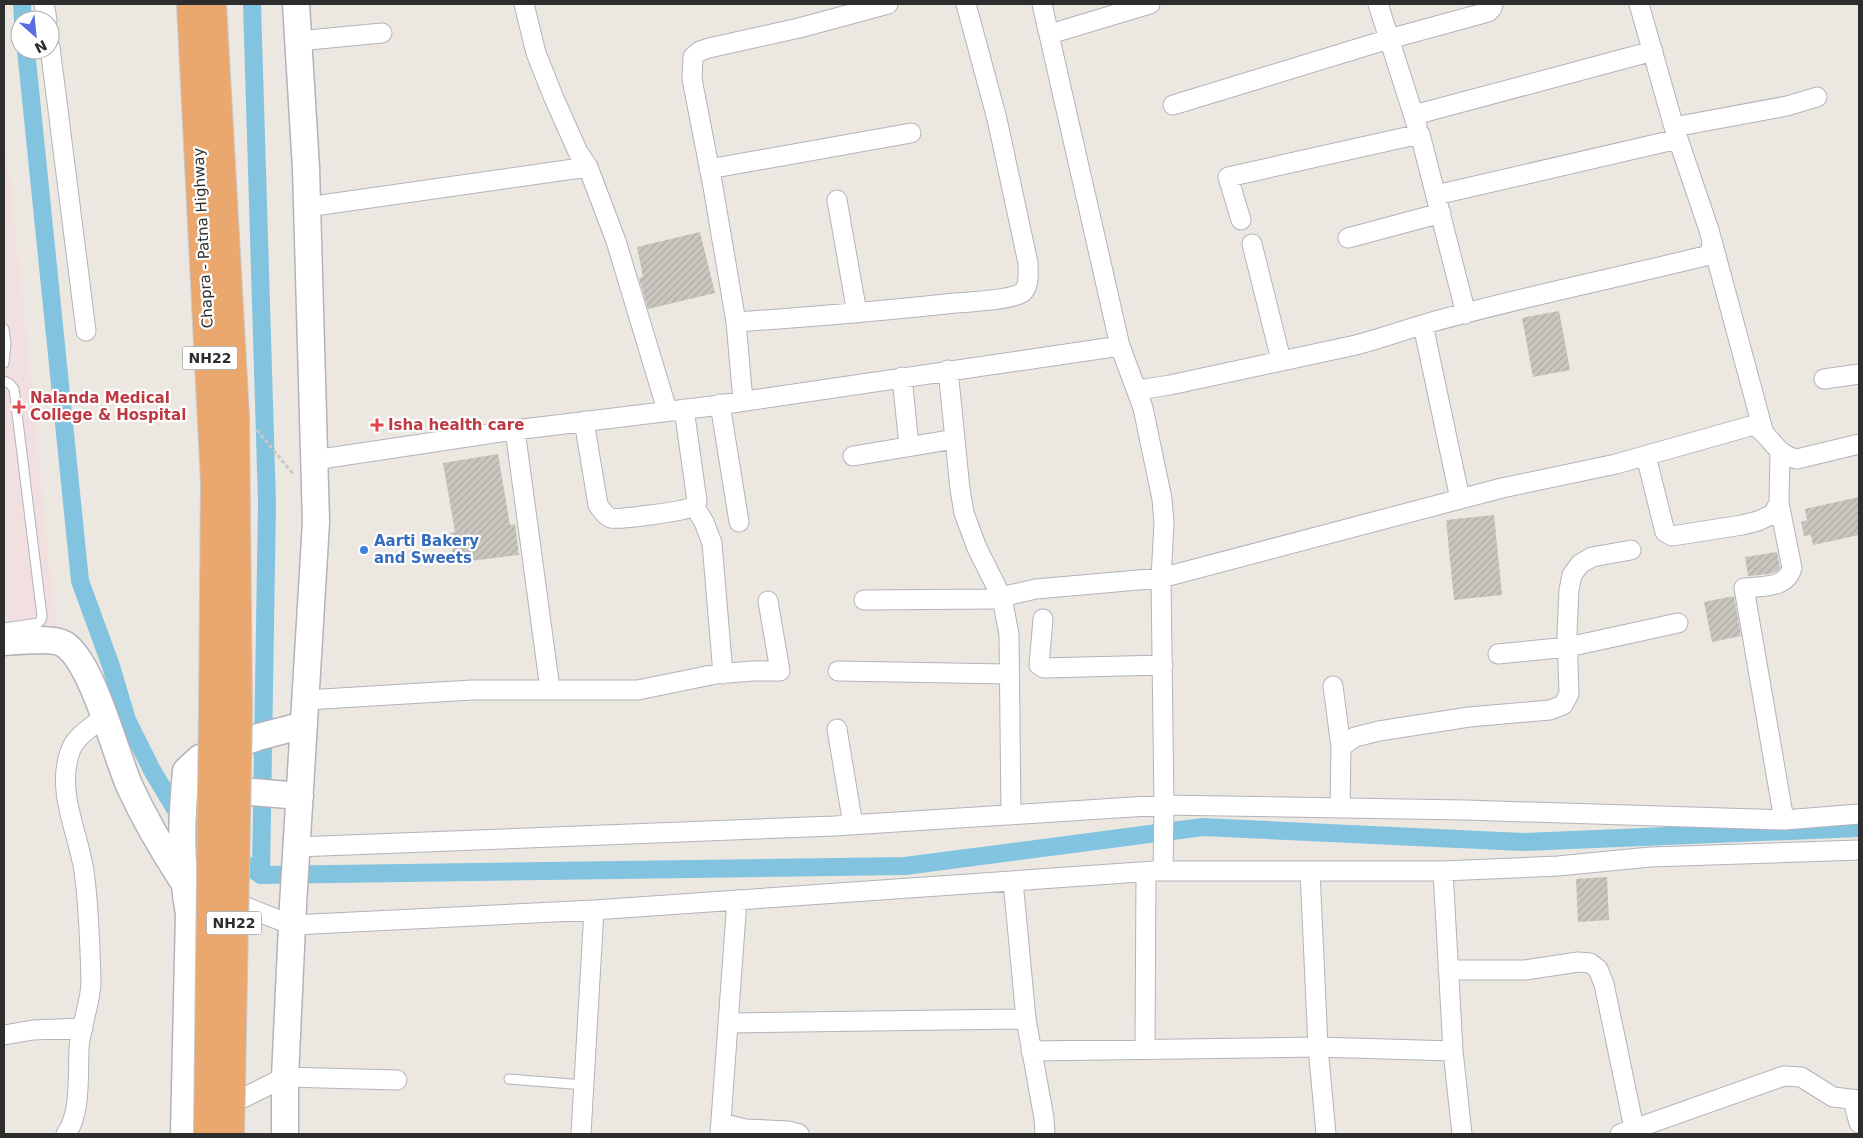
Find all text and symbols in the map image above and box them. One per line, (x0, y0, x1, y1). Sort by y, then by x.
north arrow (10, 10, 60, 60)
text: N (32, 37, 50, 56)
street label: Chapra - Patna Highway (189, 147, 217, 329)
road number: NH22 (182, 346, 238, 369)
place label: Nalanda Medical College & Hospital (30, 389, 186, 424)
marker: Nalanda Medical College & Hospital (12, 400, 26, 414)
place label: Isha health care (388, 416, 524, 434)
marker: Isha health care (370, 418, 384, 432)
place label: Aarti Bakery and Sweets (374, 532, 479, 567)
marker: Aarti Bakery and Sweets (358, 544, 370, 556)
road number: NH22 (206, 911, 262, 934)

